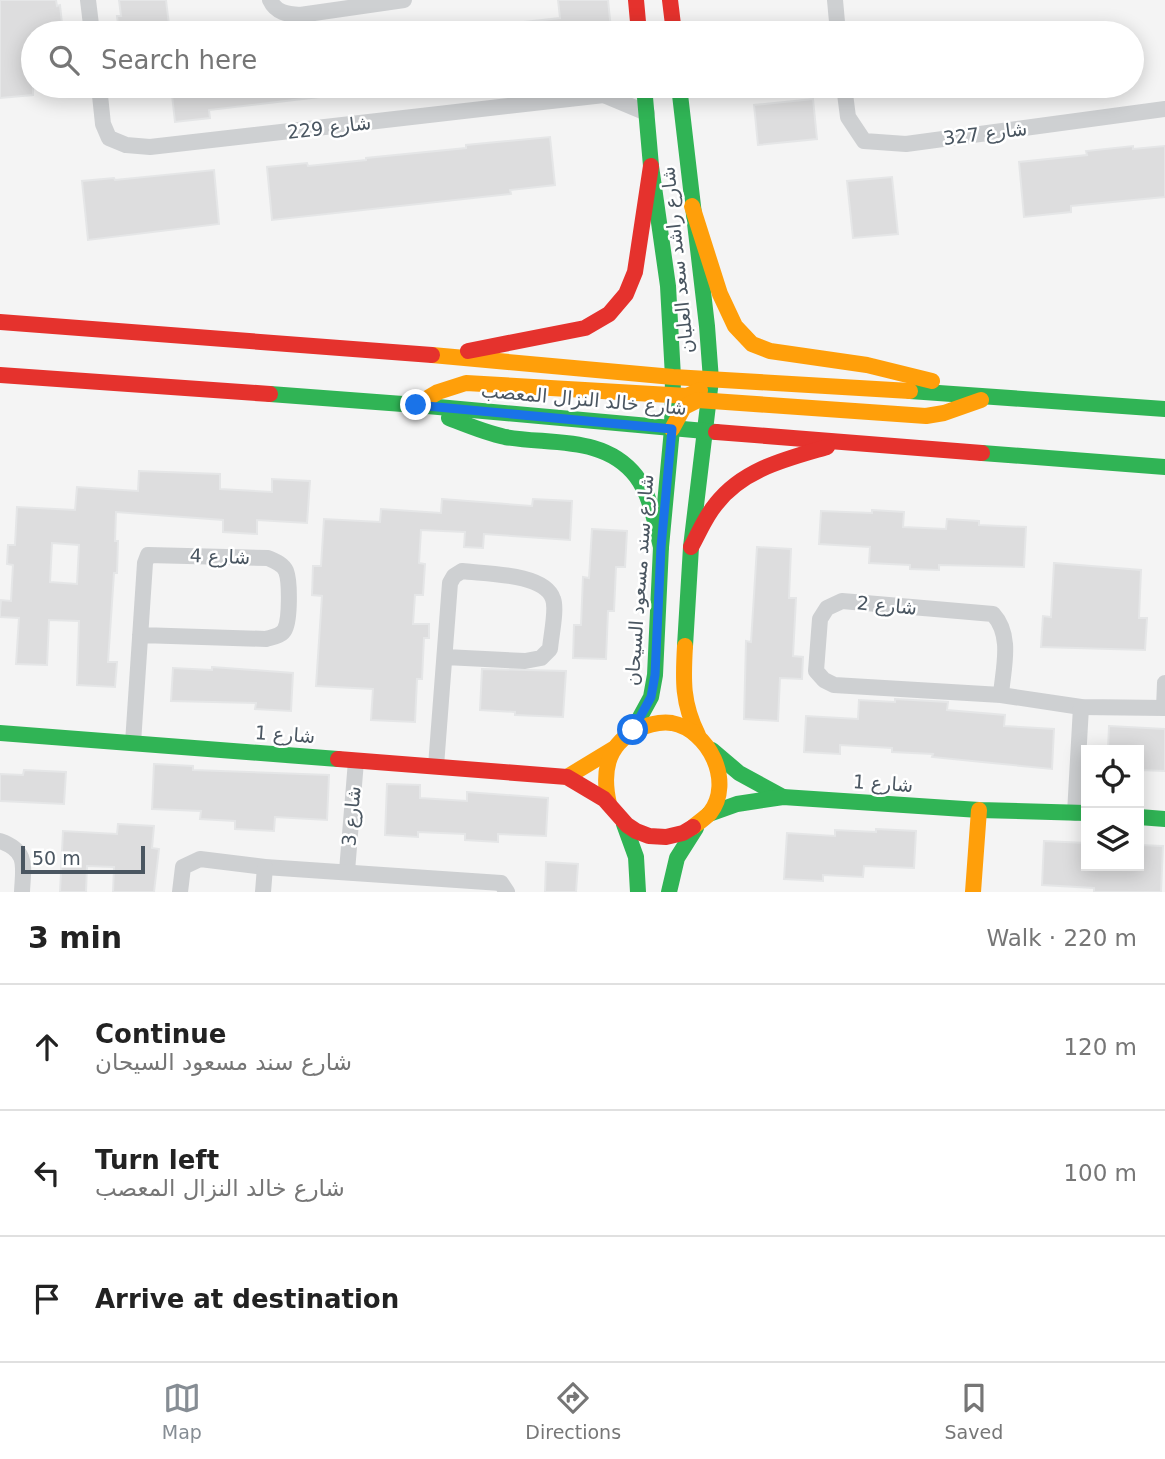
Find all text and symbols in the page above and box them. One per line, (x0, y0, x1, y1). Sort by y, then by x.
search box (21, 21, 1144, 98)
icon: search (45, 41, 83, 79)
text: Search here (101, 45, 257, 75)
street label: شارع 229 (286, 111, 372, 144)
street label: شارع 327 (942, 117, 1028, 150)
street label: شارع راشد سعد العلبان (656, 165, 699, 355)
street label: شارع خالد النزال المعصب (480, 379, 688, 420)
route end (400, 389, 431, 420)
street label: شارع سند مسعود السيحان (621, 473, 658, 687)
street label: شارع 4 (189, 544, 251, 569)
street label: شارع 2 (856, 591, 918, 620)
route start (617, 714, 648, 745)
street label: شارع 1 (254, 721, 316, 748)
map controls (1081, 745, 1144, 871)
button: locate (1081, 745, 1144, 808)
street label: شارع 1 (852, 770, 914, 797)
street label: شارع 3 (337, 785, 366, 847)
button: layers (1081, 808, 1144, 871)
scale bar (21, 843, 145, 875)
text: 50 m (32, 847, 81, 869)
text: 3 min (28, 920, 122, 955)
text: Walk · 220 m (986, 925, 1137, 951)
text: Continue (95, 1019, 226, 1049)
icon: ahead (28, 1028, 66, 1066)
text: 120 m (1063, 1034, 1137, 1060)
text: شارع سند مسعود السيحان (95, 1049, 352, 1075)
text: Turn left (95, 1145, 219, 1175)
icon: left (28, 1154, 66, 1192)
text: 100 m (1063, 1160, 1137, 1186)
text: شارع خالد النزال المعصب (95, 1175, 345, 1201)
icon: arrive (28, 1280, 66, 1318)
text: Arrive at destination (95, 1284, 399, 1314)
tab: Map (162, 1379, 202, 1443)
tab: Directions (525, 1379, 621, 1443)
tab: Saved (945, 1379, 1003, 1443)

